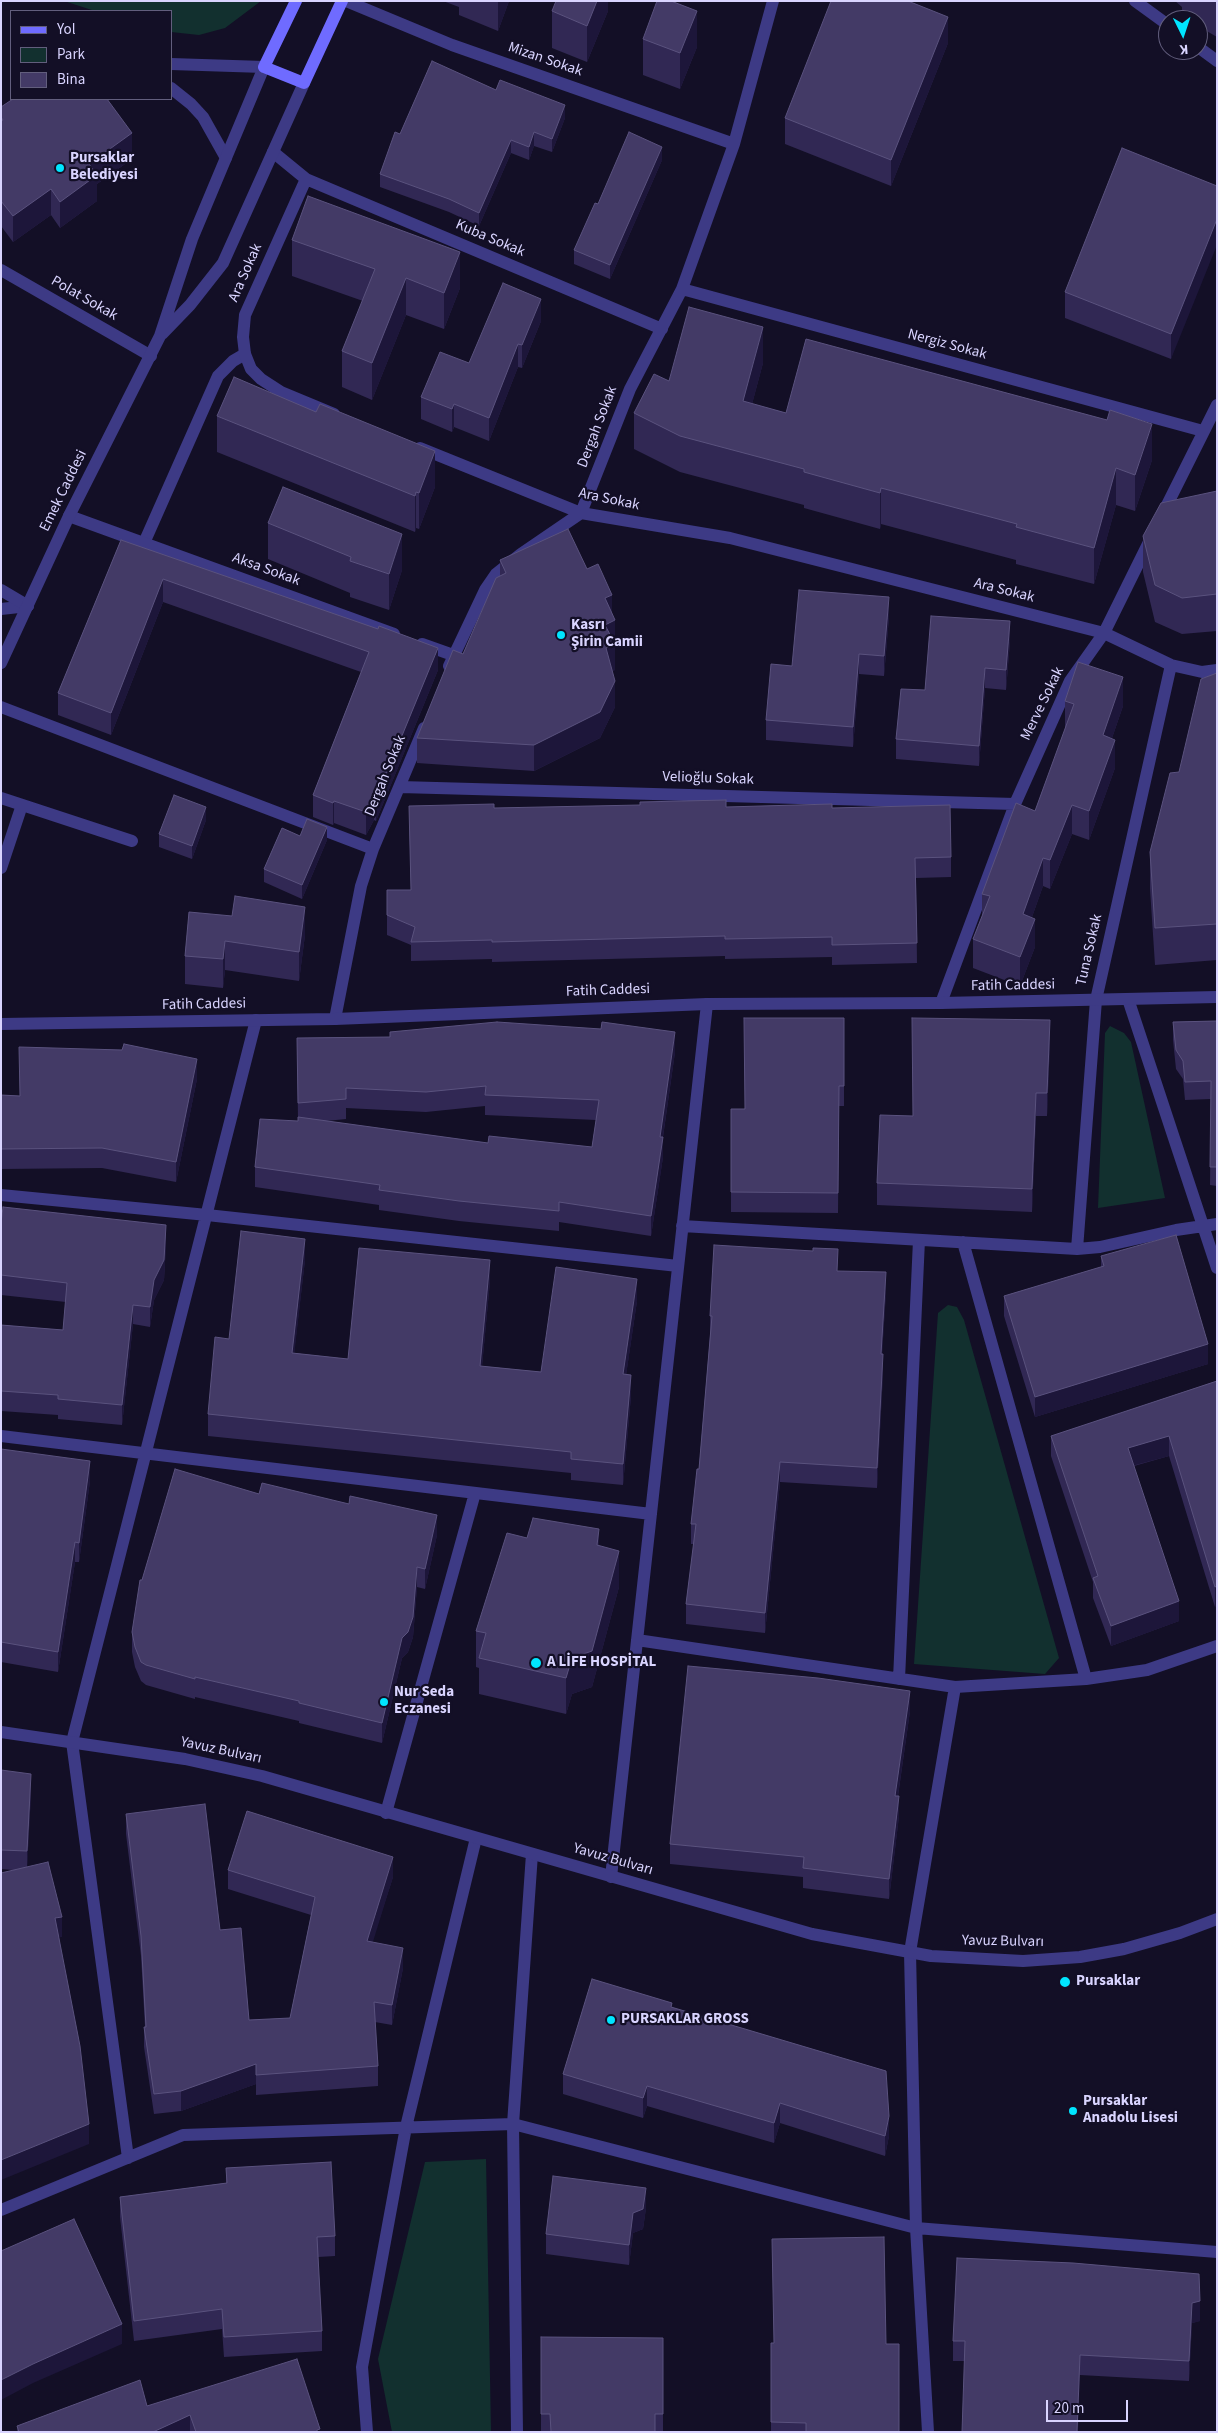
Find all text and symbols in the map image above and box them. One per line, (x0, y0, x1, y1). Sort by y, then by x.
legend (10, 10, 172, 100)
north arrow (1158, 10, 1208, 60)
text: Yol (57, 19, 75, 40)
street label: Mizan Sokak (505, 39, 585, 81)
text: K (1179, 39, 1189, 59)
text: Park (57, 44, 85, 65)
text: Bina (57, 69, 85, 90)
place label: Pursaklar Belediyesi (70, 150, 138, 185)
marker: Pursaklar Belediyesi (54, 162, 66, 174)
street label: Kuba Sokak (453, 216, 527, 262)
street label: Ara Sokak (225, 241, 267, 305)
street label: Polat Sokak (47, 273, 121, 325)
street label: Nergiz Sokak (905, 326, 989, 364)
street label: Dergah Sokak (574, 384, 622, 470)
street label: Emek Caddesi (37, 447, 91, 535)
street label: Ara Sokak (577, 485, 641, 515)
street label: Aksa Sokak (230, 549, 302, 591)
street label: Ara Sokak (972, 575, 1036, 607)
place label: Kasrı Şirin Camii (571, 617, 643, 652)
marker: Kasrı Şirin Camii (555, 629, 567, 641)
street label: Merve Sokak (1017, 664, 1069, 744)
street label: Dergah Sokak (362, 733, 410, 819)
street label: Velioğlu Sokak (662, 768, 754, 790)
street label: Tuna Sokak (1073, 913, 1107, 987)
street label: Fatih Caddesi (971, 976, 1055, 996)
street label: Fatih Caddesi (566, 981, 650, 1001)
street label: Fatih Caddesi (162, 995, 246, 1015)
place label: A LİFE HOSPİTAL (547, 1654, 656, 1672)
marker: A LİFE HOSPİTAL (529, 1656, 543, 1670)
place label: Nur Seda Eczanesi (394, 1684, 454, 1719)
marker: Nur Seda Eczanesi (378, 1696, 390, 1708)
street label: Yavuz Bulvarı (179, 1734, 263, 1768)
street label: Yavuz Bulvarı (571, 1840, 655, 1880)
street label: Yavuz Bulvarı (962, 1932, 1044, 1952)
place label: Pursaklar (1076, 1973, 1140, 1991)
marker: Pursaklar (1058, 1975, 1072, 1989)
place label: PURSAKLAR GROSS (621, 2011, 749, 2029)
marker: PURSAKLAR GROSS (605, 2014, 617, 2026)
place label: Pursaklar Anadolu Lisesi (1083, 2093, 1178, 2128)
marker: Pursaklar Anadolu Lisesi (1067, 2105, 1079, 2117)
scale bar (1048, 2390, 1130, 2422)
text: 20 m (1054, 2398, 1084, 2419)

